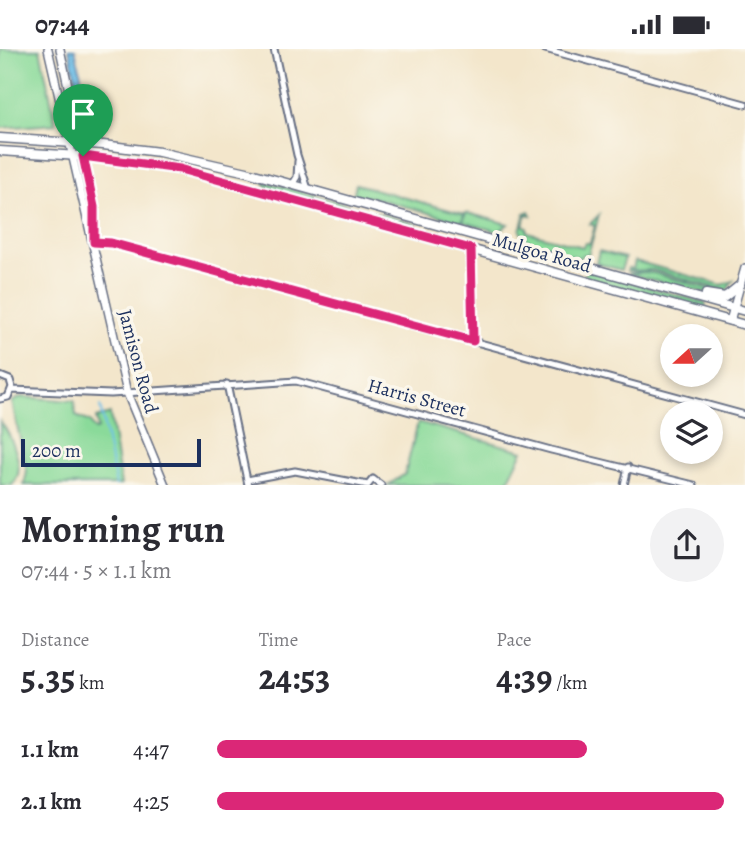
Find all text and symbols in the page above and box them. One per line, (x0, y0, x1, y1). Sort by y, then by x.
text: 07:44 (35, 7, 90, 42)
pin (53, 84, 113, 156)
icon: arrive (64, 95, 102, 133)
street label: Mulgoa Road (489, 226, 595, 280)
street label: Jamison Road (112, 306, 165, 417)
north arrow (660, 324, 723, 387)
map controls (660, 324, 723, 464)
street label: Harris Street (365, 372, 469, 424)
button: layers (660, 401, 723, 464)
scale bar (21, 436, 201, 468)
text: 200 m (32, 438, 81, 464)
text: Morning run (21, 503, 225, 555)
button: share (650, 508, 724, 582)
text: 07:44 · 5 × 1.1 km (21, 555, 171, 586)
text: Distance (21, 627, 89, 653)
text: Time (259, 627, 298, 653)
text: Pace (496, 627, 532, 653)
text: 5.35 (21, 653, 76, 701)
text: 24:53 (259, 653, 330, 701)
text: 4:39 (496, 653, 552, 701)
text: km (76, 670, 105, 696)
text: /km (552, 670, 588, 696)
text: 1.1 km (21, 734, 79, 765)
text: 4:47 (133, 734, 169, 765)
text: 2.1 km (21, 786, 82, 817)
text: 4:25 (133, 786, 170, 817)

